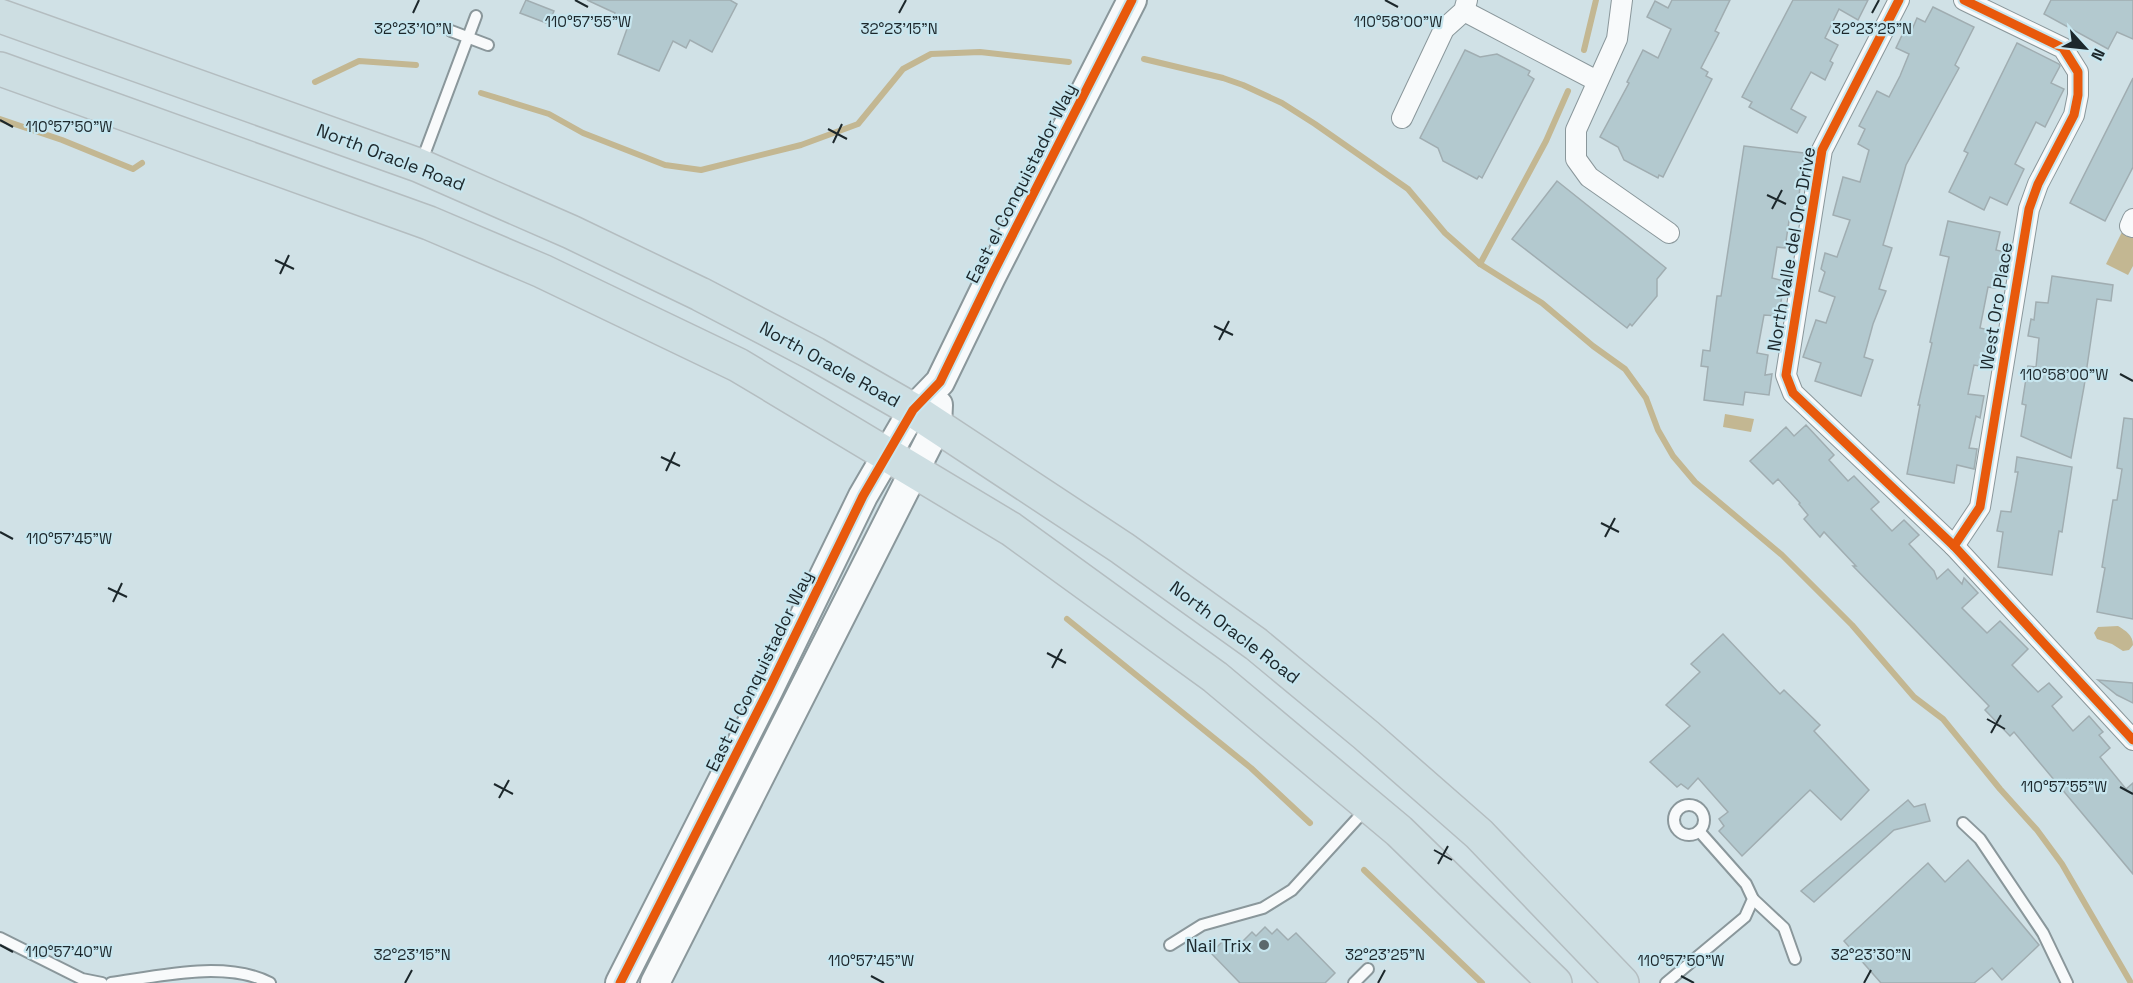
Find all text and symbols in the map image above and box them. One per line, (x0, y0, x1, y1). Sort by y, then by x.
text: 110°57'55"W (545, 12, 631, 31)
text: 110°58'00"W (1354, 12, 1442, 31)
north arrow (2055, 18, 2115, 78)
text: 32°23'10"N (374, 19, 452, 38)
text: 32°23'15"N (860, 19, 938, 38)
text: 32°23'25"N (1832, 19, 1912, 38)
text: N (2086, 45, 2110, 64)
street label: East el Conquistador Way (961, 79, 1081, 287)
text: 110°57'50"W (25, 117, 113, 136)
street label: North Oracle Road (314, 118, 468, 196)
street label: North Valle del Oro Drive (1762, 145, 1820, 353)
street label: West Oro Place (1975, 240, 2017, 372)
street label: North Oracle Road (756, 316, 904, 412)
text: 110°58'00"W (2020, 365, 2108, 384)
text: 110°57'45"W (26, 529, 112, 548)
street label: East El Conquistador Way (700, 567, 818, 775)
street label: North Oracle Road (1165, 576, 1305, 688)
text: 110°57'55"W (2021, 777, 2107, 796)
place label: Nail Trix (1186, 934, 1252, 957)
marker: Nail Trix (1257, 938, 1271, 952)
text: 110°57'40"W (26, 942, 112, 961)
text: 32°23'15"N (373, 945, 451, 964)
text: 32°23'25"N (1345, 945, 1425, 964)
text: 32°23'30"N (1831, 945, 1911, 964)
text: 110°57'45"W (828, 951, 914, 970)
text: 110°57'50"W (1637, 951, 1725, 970)

